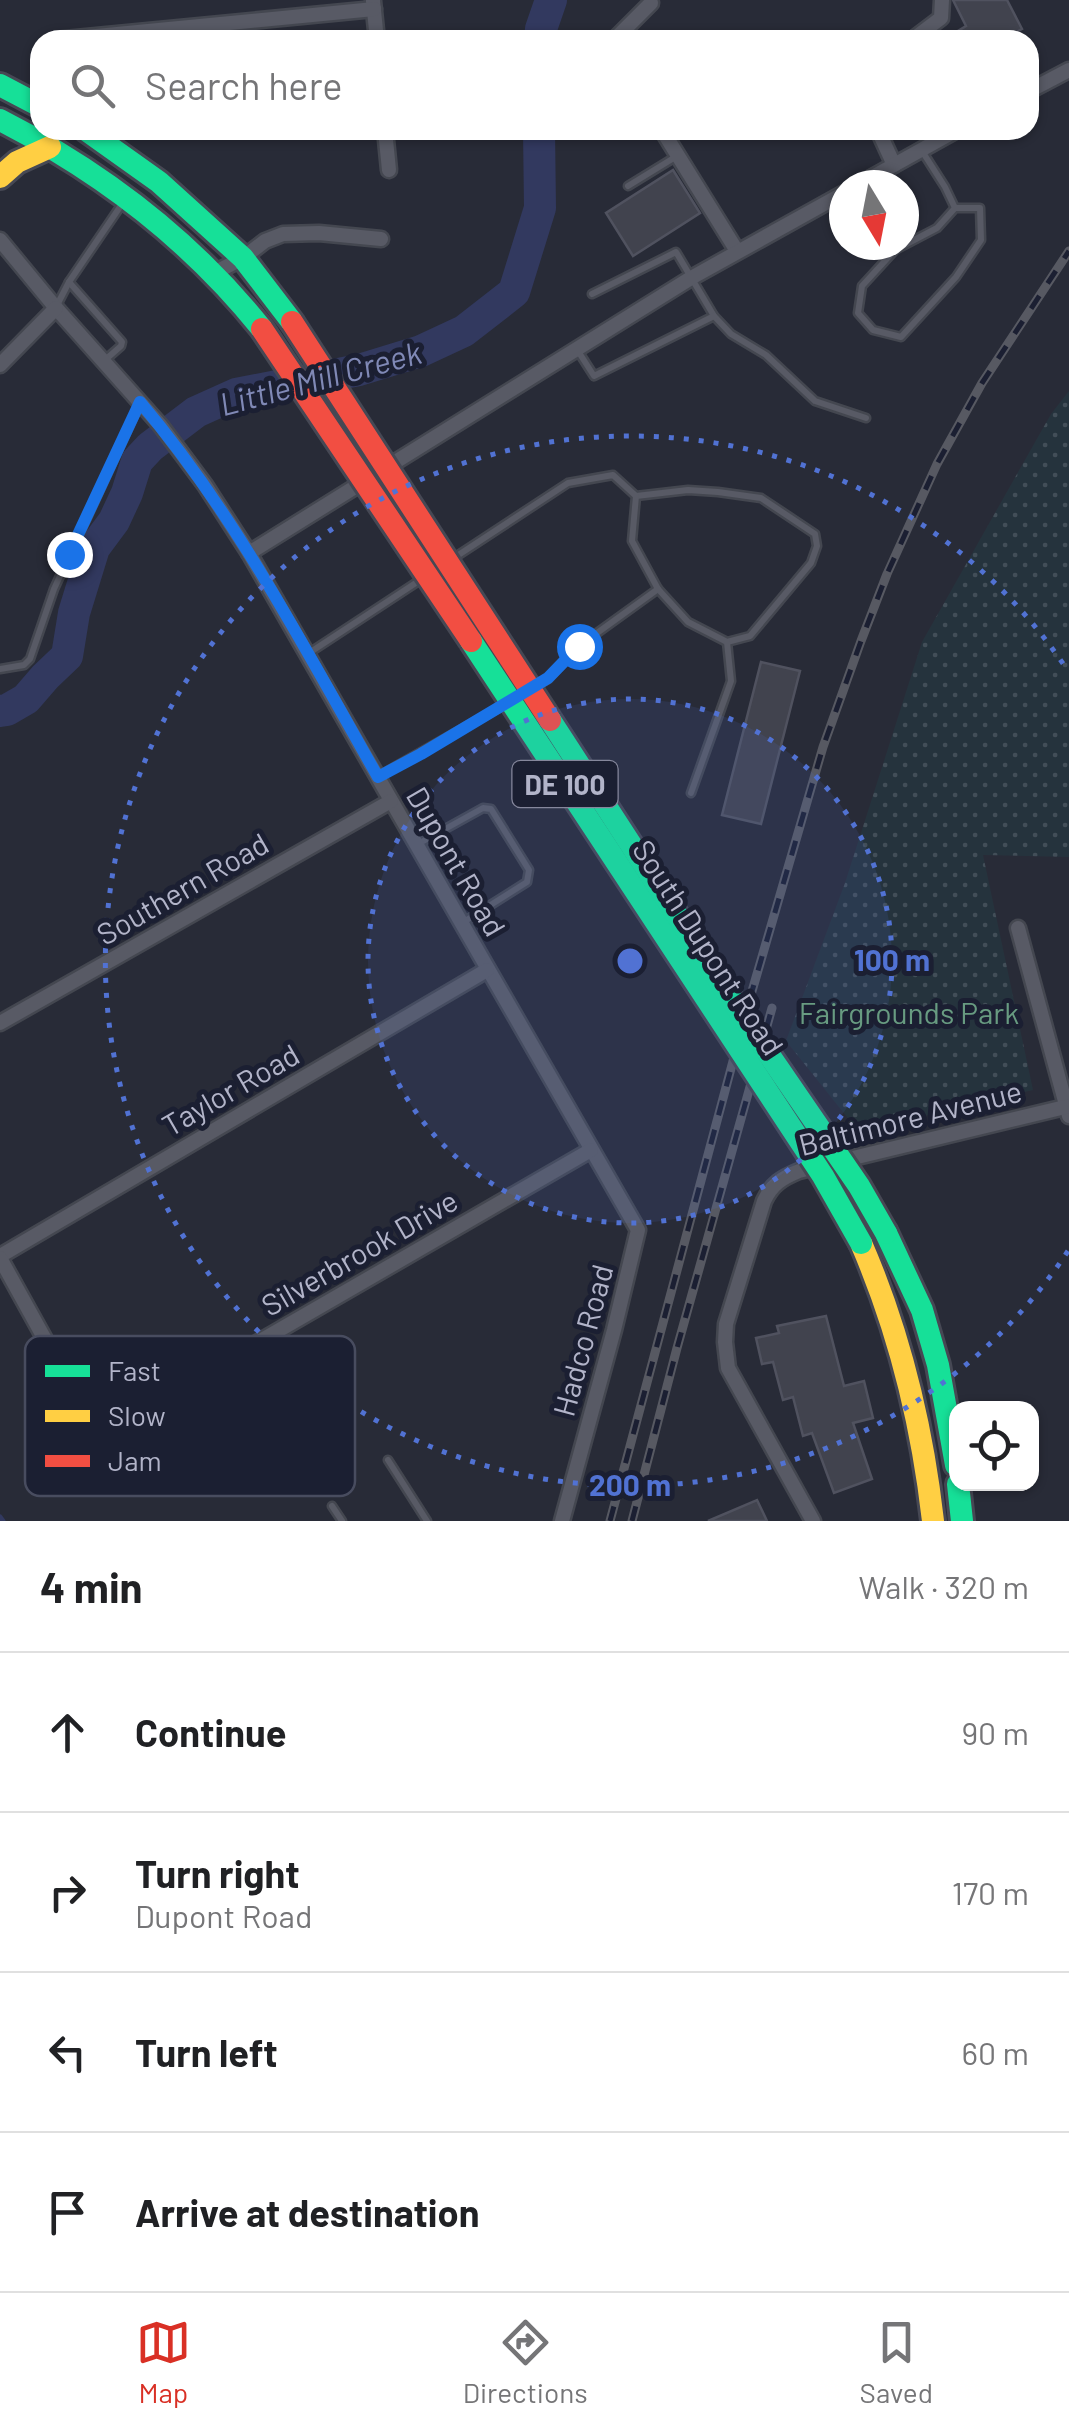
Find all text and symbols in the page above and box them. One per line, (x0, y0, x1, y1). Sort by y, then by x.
search box (30, 30, 1039, 140)
icon: search (65, 58, 120, 113)
text: Search here (145, 62, 343, 108)
north arrow (829, 170, 919, 260)
water label: Little Mill Creek (215, 332, 425, 422)
route end (47, 532, 93, 578)
route start (557, 624, 603, 670)
road number: DE 100 (512, 761, 618, 807)
street label: Dupont Road (400, 780, 514, 942)
street label: Southern Road (90, 824, 274, 952)
street label: South Dupont Road (626, 833, 792, 1061)
text: 100 m (854, 941, 930, 977)
centre of rings (612, 943, 648, 979)
park label: Fairgrounds Park (799, 994, 1019, 1030)
street label: Taylor Road (155, 1035, 305, 1143)
street label: Baltimore Avenue (795, 1072, 1025, 1162)
street label: Silverbrook Drive (255, 1181, 463, 1323)
street label: Hadco Road (544, 1260, 620, 1420)
legend (25, 1336, 355, 1496)
text: Fast (108, 1353, 161, 1387)
text: Slow (108, 1398, 166, 1432)
map controls (949, 1401, 1039, 1491)
button: locate (949, 1401, 1039, 1491)
text: Jam (108, 1443, 162, 1477)
text: 200 m (589, 1466, 671, 1502)
text: 4 min (40, 1561, 143, 1611)
text: Walk · 320 m (859, 1567, 1029, 1605)
icon: ahead (40, 1705, 95, 1760)
text: Continue (135, 1709, 286, 1755)
text: 90 m (961, 1713, 1029, 1751)
text: Turn right (135, 1850, 300, 1896)
icon: right (40, 1865, 95, 1920)
text: 170 m (952, 1873, 1029, 1911)
text: Dupont Road (135, 1896, 312, 1934)
icon: left (40, 2025, 95, 2080)
text: Turn left (135, 2029, 278, 2075)
text: 60 m (962, 2033, 1029, 2071)
icon: arrive (40, 2185, 95, 2240)
text: Arrive at destination (135, 2189, 480, 2235)
tab: Map (136, 2315, 191, 2409)
tab: Directions (463, 2315, 588, 2409)
tab: Saved (860, 2315, 933, 2409)

